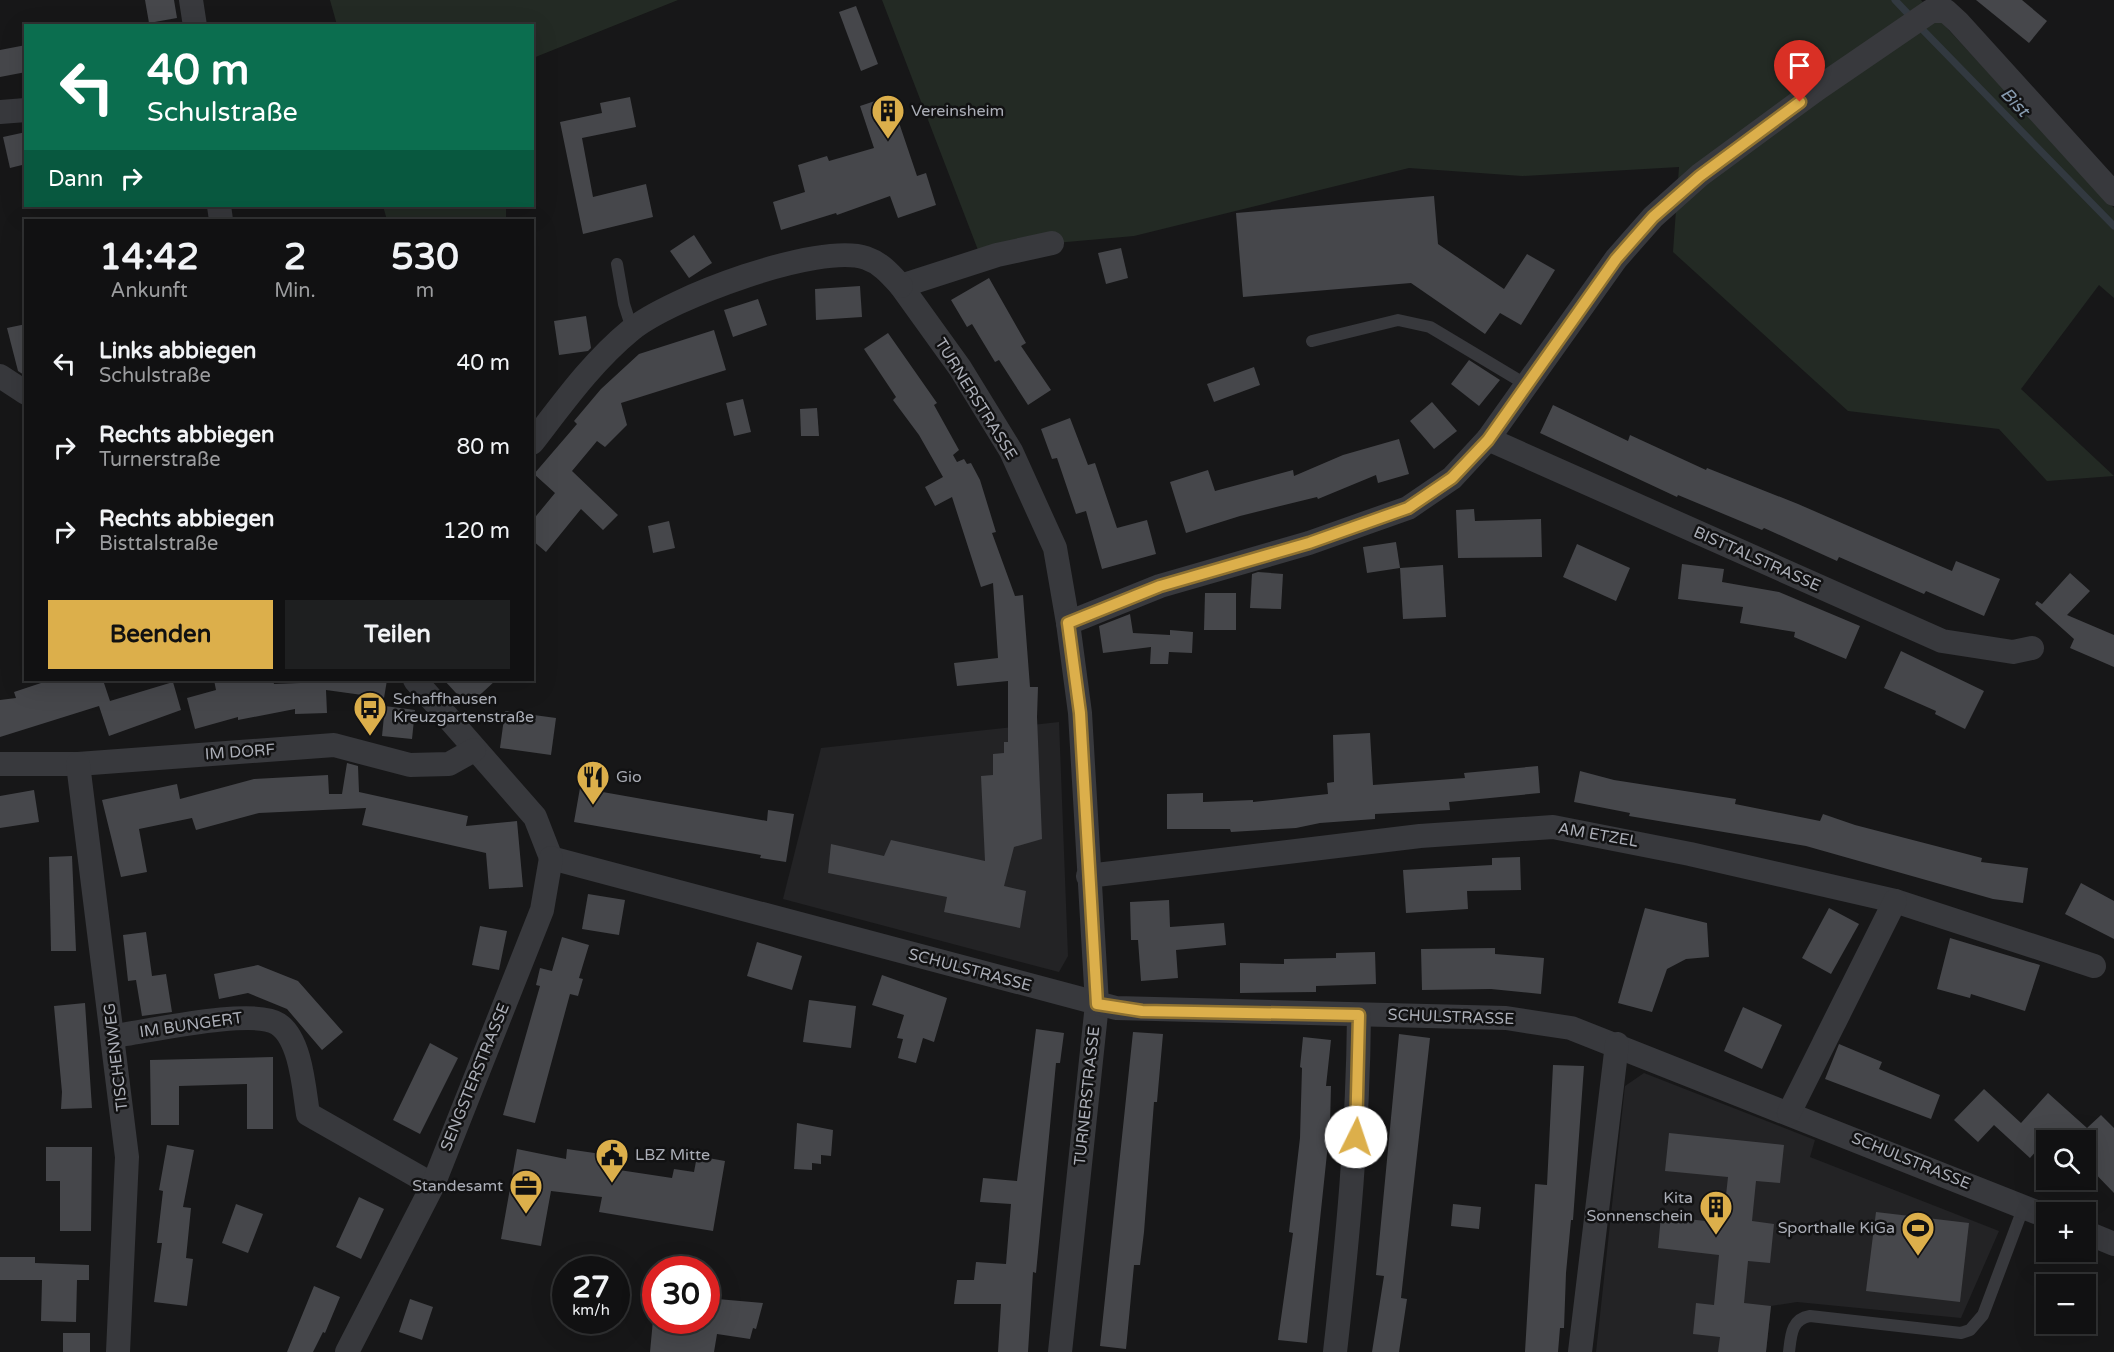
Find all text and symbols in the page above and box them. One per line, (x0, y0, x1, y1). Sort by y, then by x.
pin (1774, 40, 1825, 102)
text: 40 m (147, 45, 249, 96)
icon: left (48, 48, 126, 126)
icon: arrive (1783, 49, 1816, 82)
water label: Bist (1996, 83, 2036, 123)
building icon: Vereinsheim (870, 93, 906, 140)
text: Schulstraße (147, 96, 298, 129)
place label: Vereinsheim (911, 101, 1004, 121)
icon: right (115, 162, 148, 195)
text: Dann (48, 166, 103, 192)
text: 14:42 (99, 236, 199, 279)
text: 2 (284, 236, 306, 279)
text: 530 (391, 236, 459, 279)
text: Ankunft (111, 279, 188, 303)
text: Min. (274, 279, 316, 303)
text: m (416, 279, 434, 303)
street label: TURNERSTRASSE (930, 334, 1022, 464)
text: Links abbiegen (99, 338, 257, 364)
icon: left (48, 347, 81, 380)
text: 40 m (456, 350, 510, 376)
text: Schulstraße (99, 364, 211, 388)
text: Rechts abbiegen (99, 422, 274, 448)
icon: right (48, 431, 81, 464)
text: 80 m (456, 434, 510, 460)
text: Turnerstraße (99, 448, 221, 472)
text: Rechts abbiegen (99, 506, 274, 532)
icon: right (48, 515, 81, 548)
text: 120 m (443, 518, 510, 544)
street label: BISTTALSTRASSE (1690, 522, 1824, 596)
text: Bisttalstraße (99, 532, 218, 556)
button: Beenden (48, 600, 273, 669)
button: Teilen (285, 600, 510, 669)
place label: Schaffhausen Kreuzgartenstraße (393, 689, 534, 727)
bus stop icon: Schaffhausen Kreuzgartenstraße (352, 690, 388, 737)
street label: IM DORF (204, 740, 276, 764)
restaurant icon: Gio (575, 759, 611, 806)
place label: Gio (616, 767, 642, 787)
street label: AM ETZEL (1556, 818, 1640, 852)
street label: SCHULSTRASSE (906, 944, 1034, 996)
street label: SENGSTERSTRASSE (436, 1000, 514, 1154)
street label: TISCHENWEG (99, 1002, 133, 1112)
street label: SCHULSTRASSE (1387, 1005, 1515, 1029)
street label: IM BUNGERT (138, 1008, 244, 1042)
street label: TURNERSTRASSE (1070, 1025, 1104, 1167)
position arrow (1324, 1105, 1388, 1169)
street label: SCHULSTRASSE (1849, 1128, 1973, 1194)
map controls (2036, 1130, 2096, 1334)
button: search (2036, 1130, 2096, 1190)
public building icon: LBZ Mitte (594, 1137, 630, 1184)
place label: LBZ Mitte (635, 1145, 710, 1165)
office icon: Standesamt (508, 1168, 544, 1215)
place label: Standesamt (412, 1176, 503, 1196)
place label: Kita Sonnenschein (1586, 1188, 1693, 1226)
building icon: Kita Sonnenschein (1698, 1189, 1734, 1236)
button: + (2036, 1202, 2096, 1262)
sports icon: Sporthalle KiGa (1900, 1210, 1936, 1257)
place label: Sporthalle KiGa (1778, 1218, 1895, 1238)
speed limit sign: 30 (642, 1256, 720, 1334)
text: 27 (572, 1269, 610, 1306)
button: − (2036, 1274, 2096, 1334)
text: km/h (572, 1301, 610, 1319)

